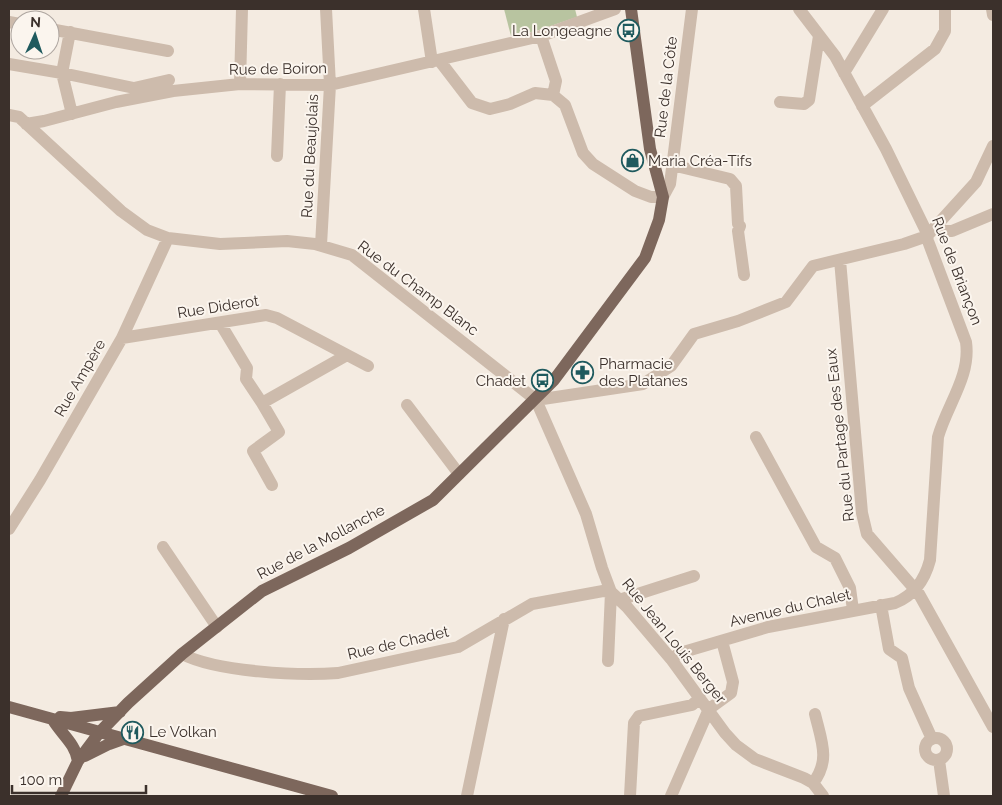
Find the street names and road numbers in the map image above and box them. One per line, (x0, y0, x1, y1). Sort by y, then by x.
street label: Rue de la Côte (651, 35, 681, 139)
street label: Rue de Boiron (229, 59, 327, 79)
street label: Rue du Beaujolais (298, 93, 322, 219)
street label: Rue de Briançon (928, 214, 986, 328)
street label: Rue du Champ Blanc (354, 237, 482, 339)
street label: Rue Diderot (176, 292, 260, 322)
street label: Rue Ampère (51, 336, 110, 420)
street label: Rue du Partage des Eaux (822, 347, 858, 522)
street label: Rue de la Mollanche (254, 501, 388, 583)
street label: Rue Jean Louis Berger (618, 575, 730, 708)
street label: Avenue du Chalet (728, 585, 852, 631)
street label: Rue de Chadet (346, 623, 450, 663)

